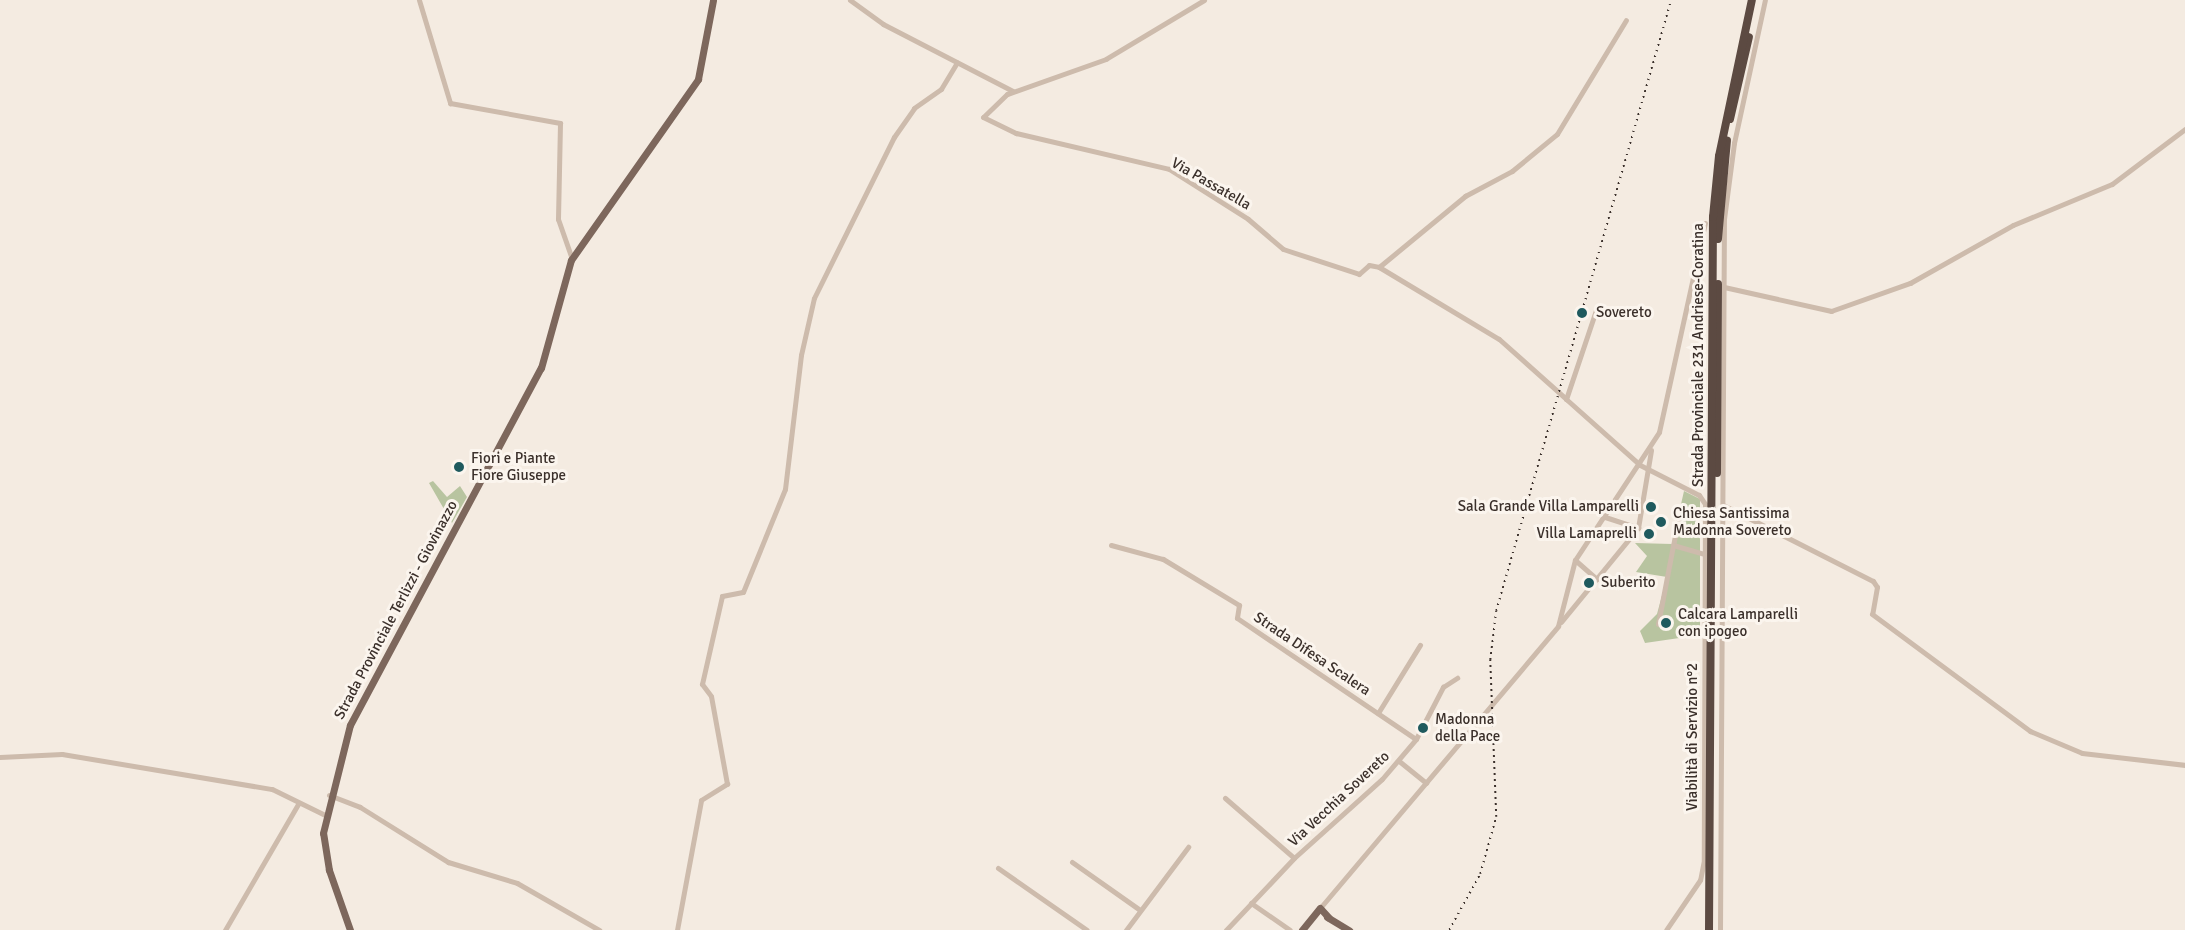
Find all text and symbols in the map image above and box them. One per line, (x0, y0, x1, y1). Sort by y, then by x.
street label: Via Passatella (1168, 154, 1254, 214)
street label: Strada Provinciale 231 Andriese-Coratina (1690, 223, 1708, 487)
marker: Sovereto (1573, 304, 1591, 322)
place label: Sovereto (1596, 304, 1652, 322)
place label: Fiori e Piante Fiore Giuseppe (471, 449, 566, 484)
marker: Fiori e Piante Fiore Giuseppe (452, 460, 466, 474)
street label: Strada Provinciale Terlizzi - Giovinazzo (331, 498, 461, 722)
place label: Sala Grande Villa Lamparelli (1458, 498, 1639, 516)
marker: Sala Grande Villa Lamparelli (1644, 500, 1658, 514)
place label: Chiesa Santissima Madonna Sovereto (1673, 504, 1791, 539)
marker: Chiesa Santissima Madonna Sovereto (1654, 515, 1668, 529)
place label: Villa Lamaprelli (1537, 525, 1637, 543)
marker: Villa Lamaprelli (1642, 527, 1656, 541)
place label: Suberito (1601, 574, 1656, 592)
marker: Suberito (1582, 576, 1596, 590)
place label: Calcara Lamparelli con ipogeo (1678, 605, 1798, 640)
street label: Strada Difesa Scalera (1250, 608, 1374, 700)
marker: Calcara Lamparelli con ipogeo (1659, 616, 1673, 630)
street label: Viabilità di Servizio n°2 (1684, 663, 1702, 811)
place label: Madonna della Pace (1435, 710, 1500, 745)
marker: Madonna della Pace (1416, 721, 1430, 735)
street label: Via Vecchia Sovereto (1285, 747, 1393, 851)

